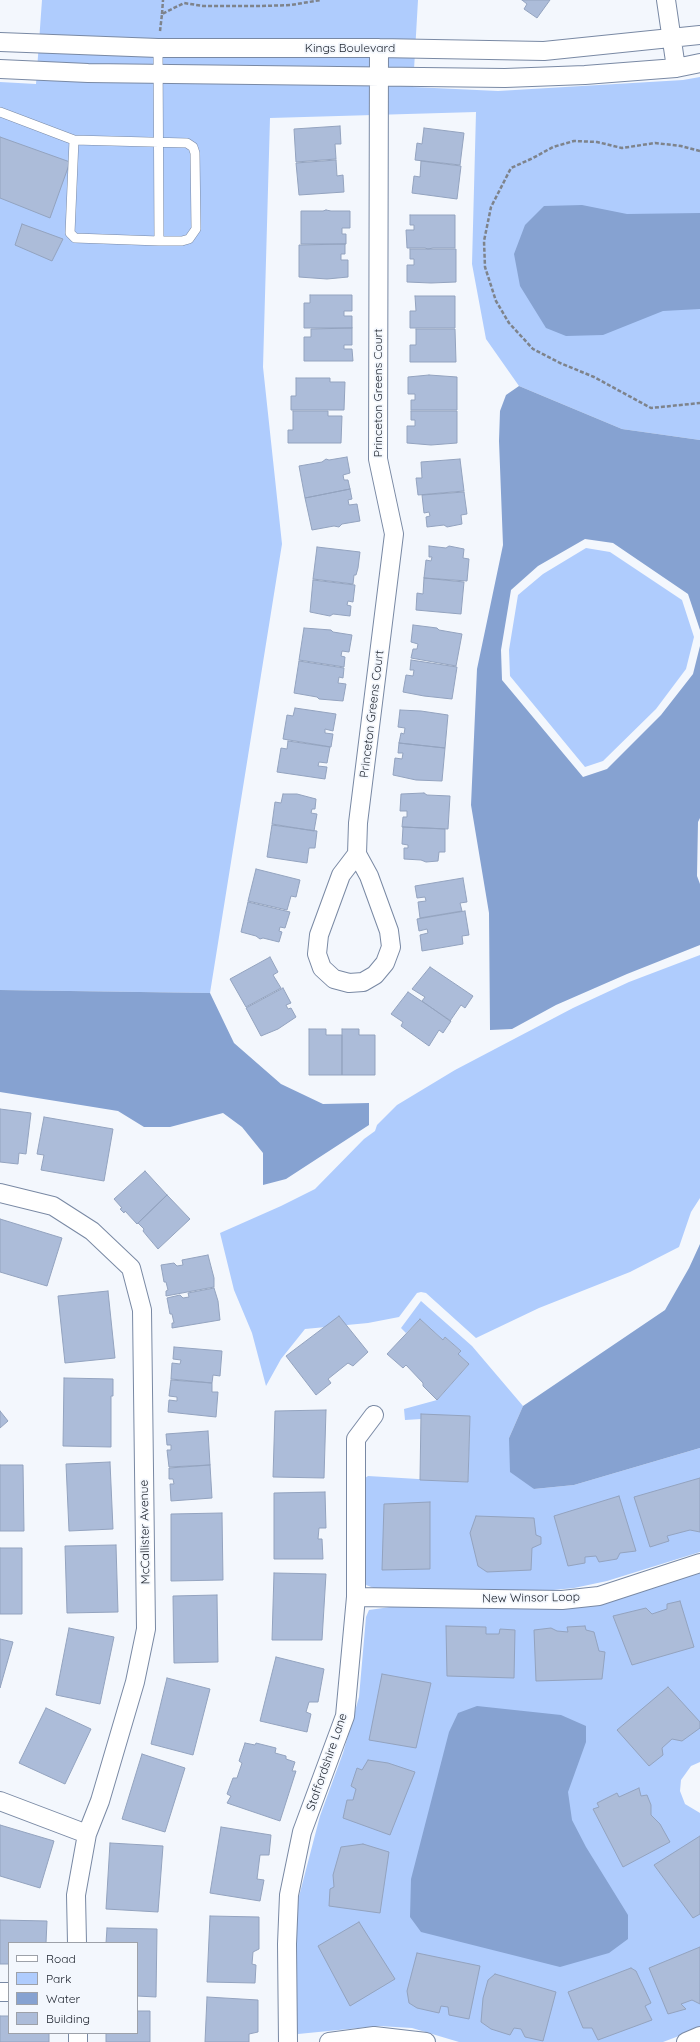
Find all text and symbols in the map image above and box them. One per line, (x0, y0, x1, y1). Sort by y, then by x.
street label: Kings Boulevard (305, 41, 395, 55)
street label: Princeton Greens Court (371, 329, 385, 457)
street label: Princeton Greens Court (357, 649, 387, 779)
street label: McCallister Avenue (137, 1480, 153, 1584)
street label: New Winsor Loop (482, 1590, 580, 1606)
street label: Staffordshire Lane (304, 1711, 350, 1813)
legend (8, 1942, 138, 2034)
text: Road (46, 1951, 76, 1966)
text: Park (46, 1971, 71, 1986)
text: Water (46, 1991, 80, 2006)
text: Building (46, 2011, 90, 2026)

